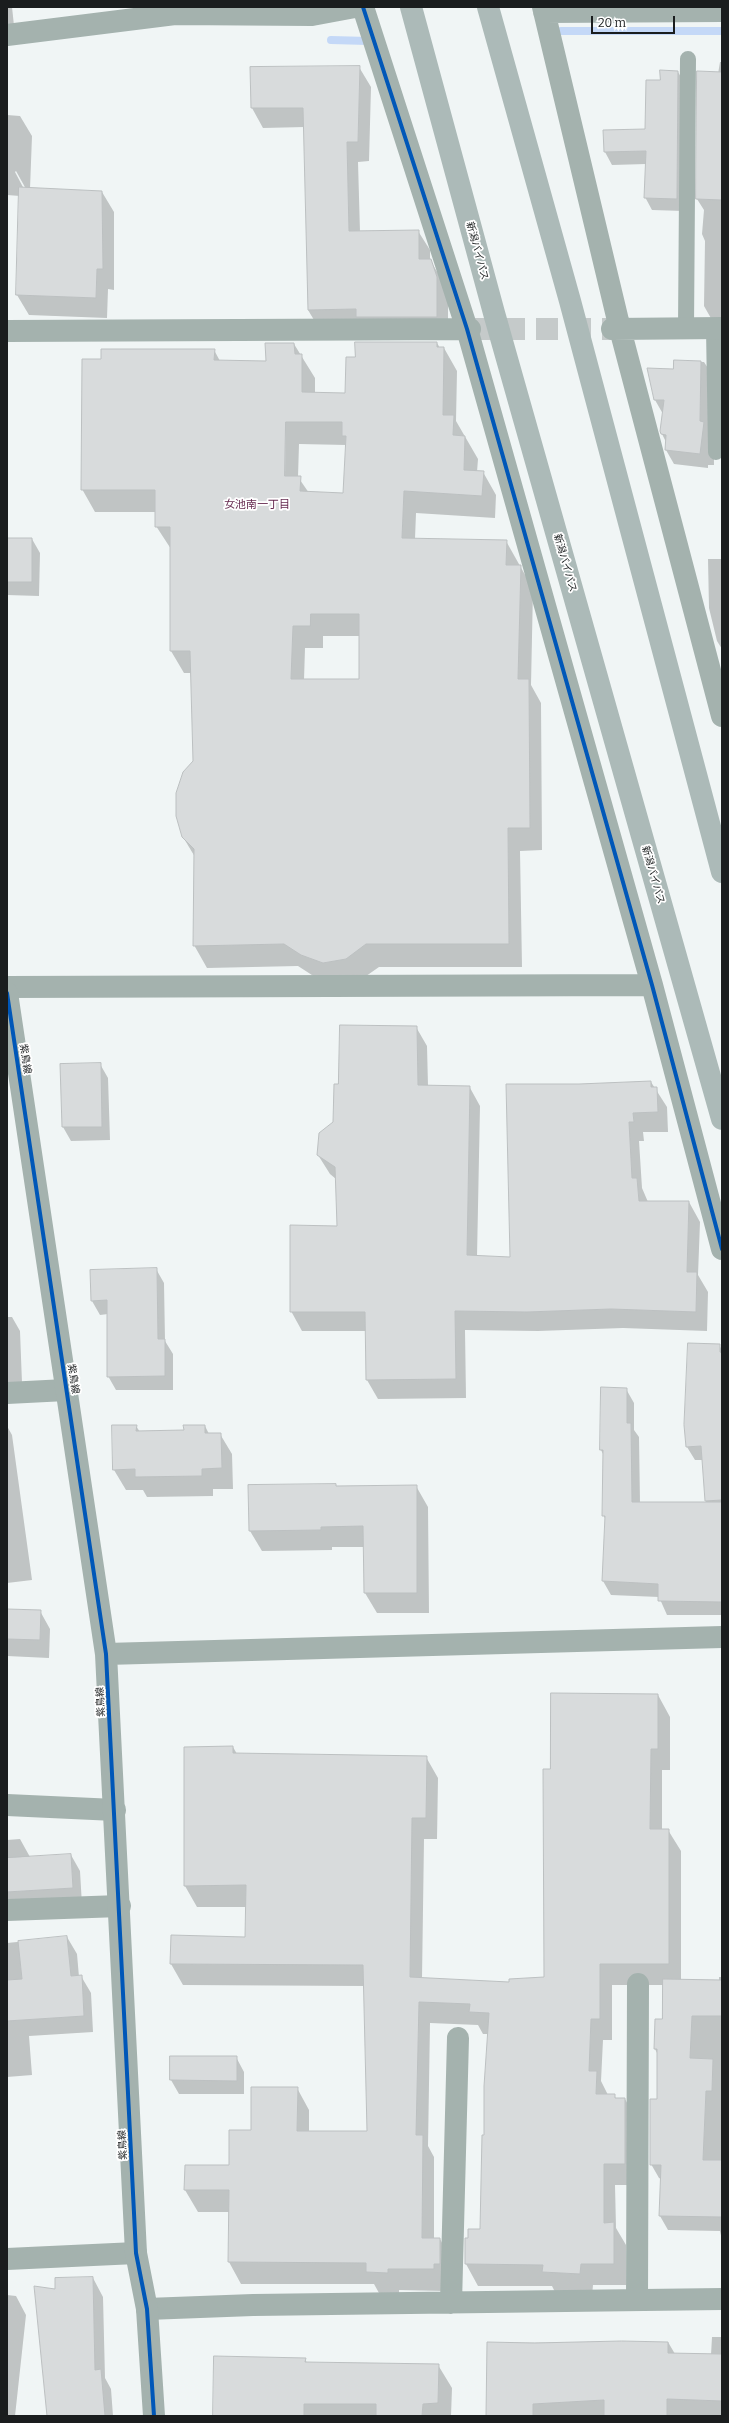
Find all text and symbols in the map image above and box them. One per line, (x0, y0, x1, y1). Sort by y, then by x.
scale bar (593, 8, 677, 34)
text: 20 m (598, 16, 626, 30)
street label: 新潟バイパス (463, 220, 491, 282)
district label: 女池南一丁目 (224, 498, 290, 512)
street label: 新潟バイパス (551, 533, 579, 593)
street label: 新潟バイパス (639, 845, 667, 905)
street label: 紫鳥線 (17, 1043, 33, 1075)
street label: 紫鳥線 (65, 1363, 81, 1395)
street label: 紫鳥線 (94, 1687, 108, 1717)
street label: 紫鳥線 (116, 2130, 130, 2160)

